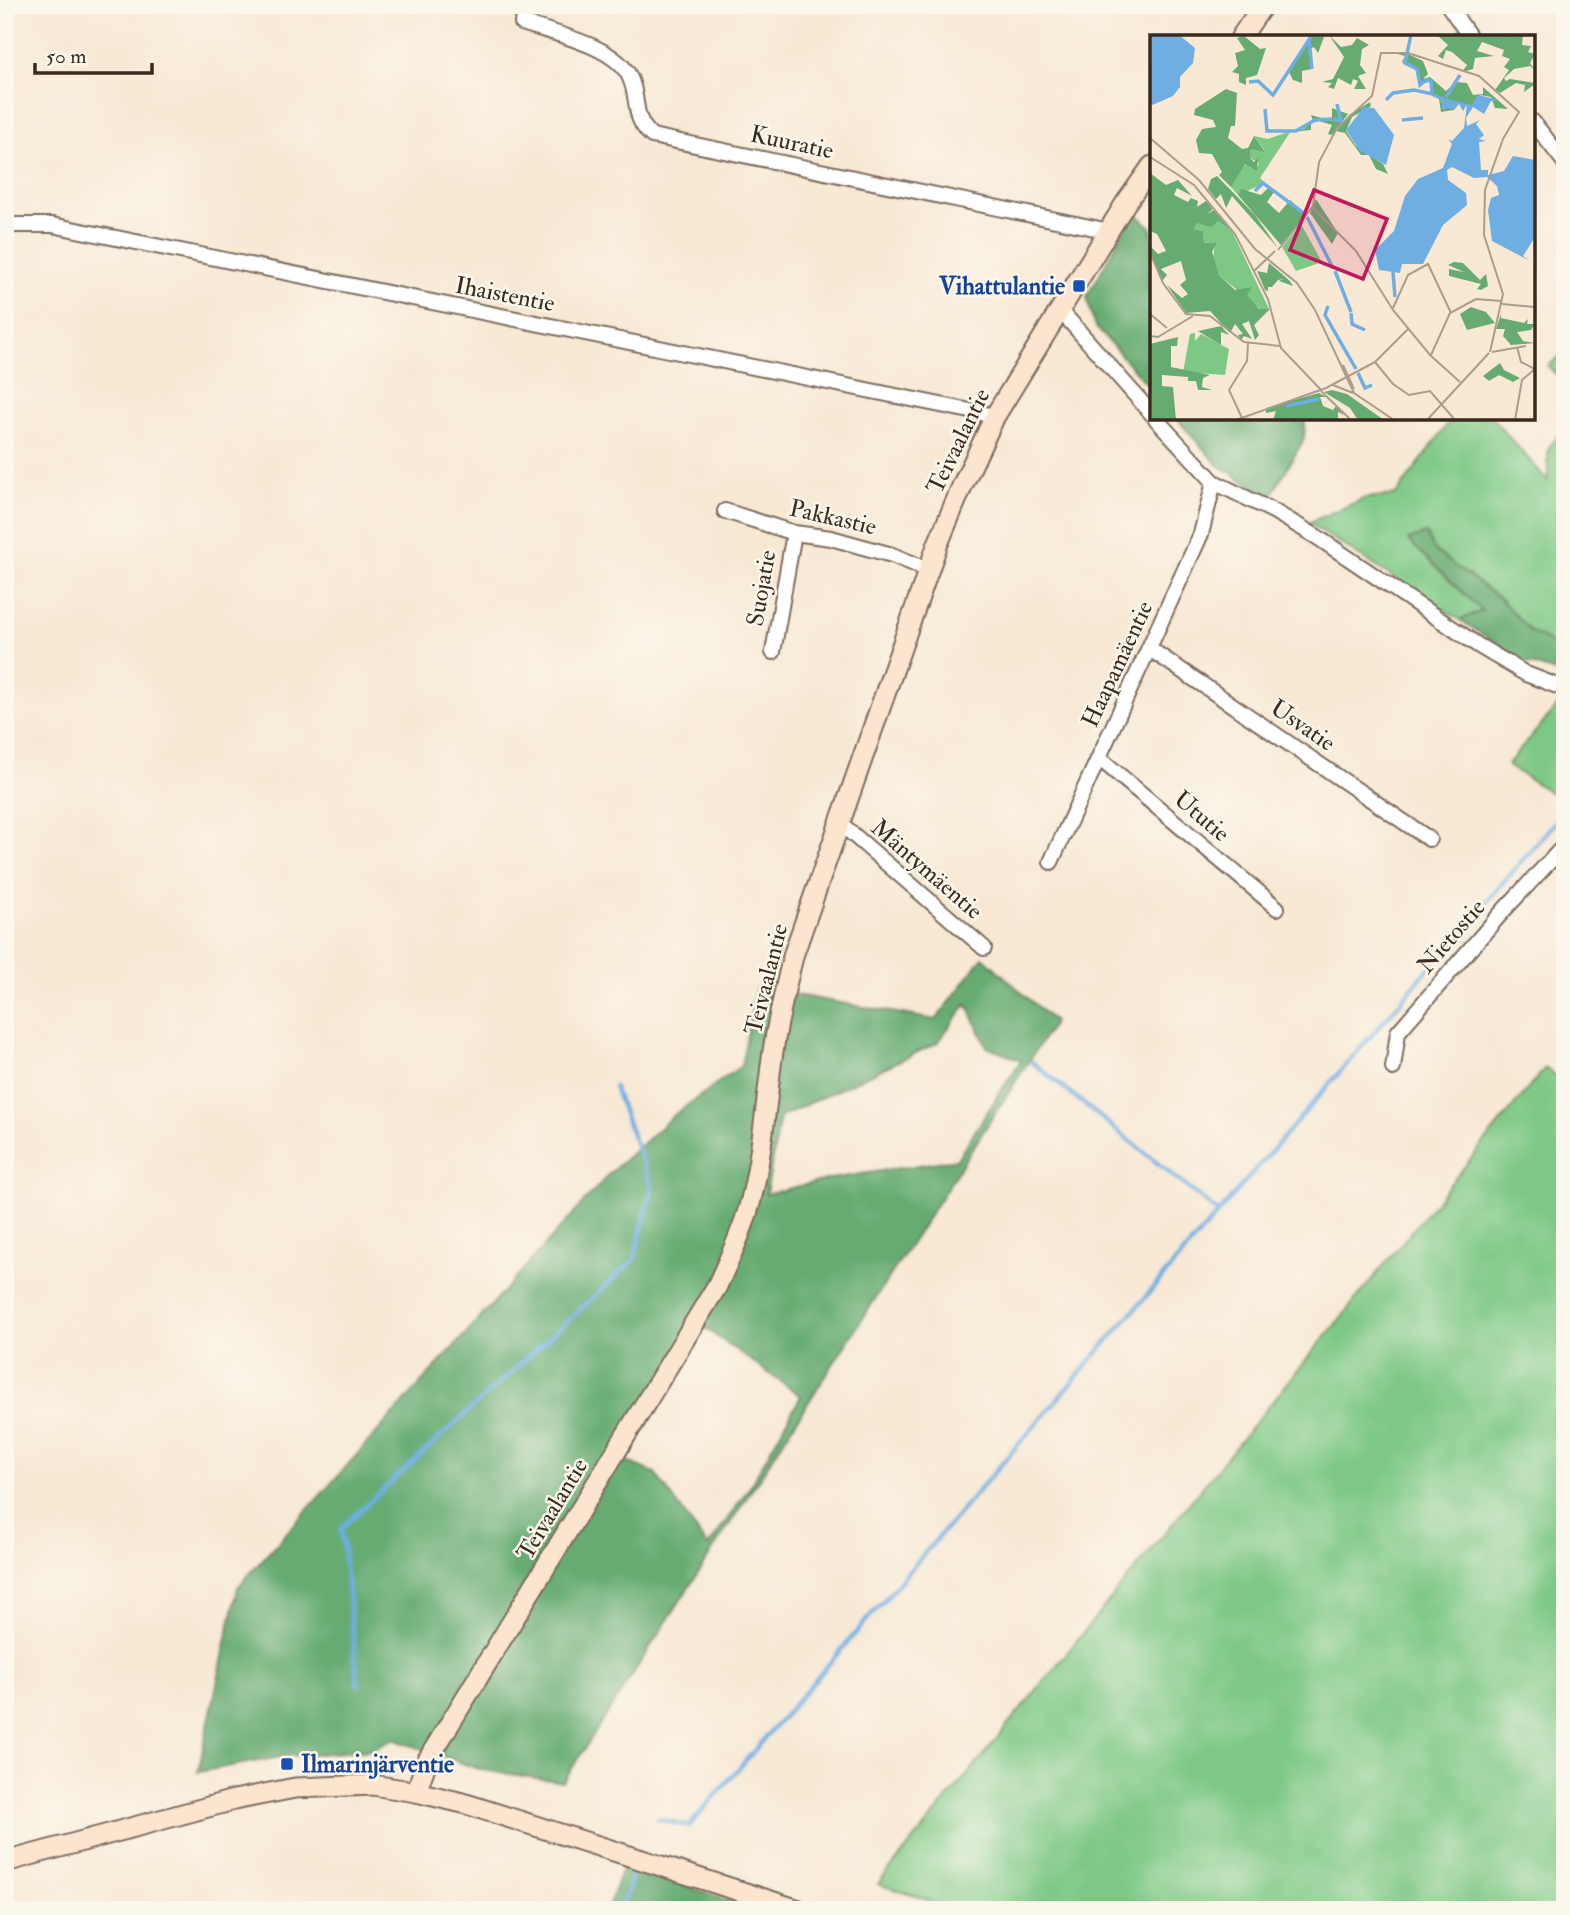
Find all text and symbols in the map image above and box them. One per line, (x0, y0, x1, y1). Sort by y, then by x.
scale bar (35, 32, 152, 76)
inset map (1150, 35, 1535, 420)
text: 50 m (46, 43, 87, 70)
street label: Kuuratie (748, 119, 836, 166)
street label: Ihaistentie (452, 270, 557, 319)
place label: Vihattulantie (938, 271, 1065, 302)
marker: Vihattulantie (1071, 278, 1087, 294)
street label: Teivaalantie (920, 383, 997, 499)
street label: Pakkastie (786, 492, 879, 543)
street label: Suojatie (740, 548, 783, 629)
street label: Haapamäentie (1075, 596, 1160, 733)
street label: Usvatie (1264, 692, 1341, 758)
street label: Ututie (1167, 784, 1236, 849)
street label: Mäntymäentie (864, 812, 989, 926)
street label: Nietostie (1410, 892, 1492, 980)
street label: Teivaalantie (738, 920, 795, 1038)
street label: Teivaalantie (510, 1453, 595, 1566)
place label: Ilmarinjärventie (301, 1749, 454, 1780)
marker: Ilmarinjärventie (279, 1756, 295, 1772)

